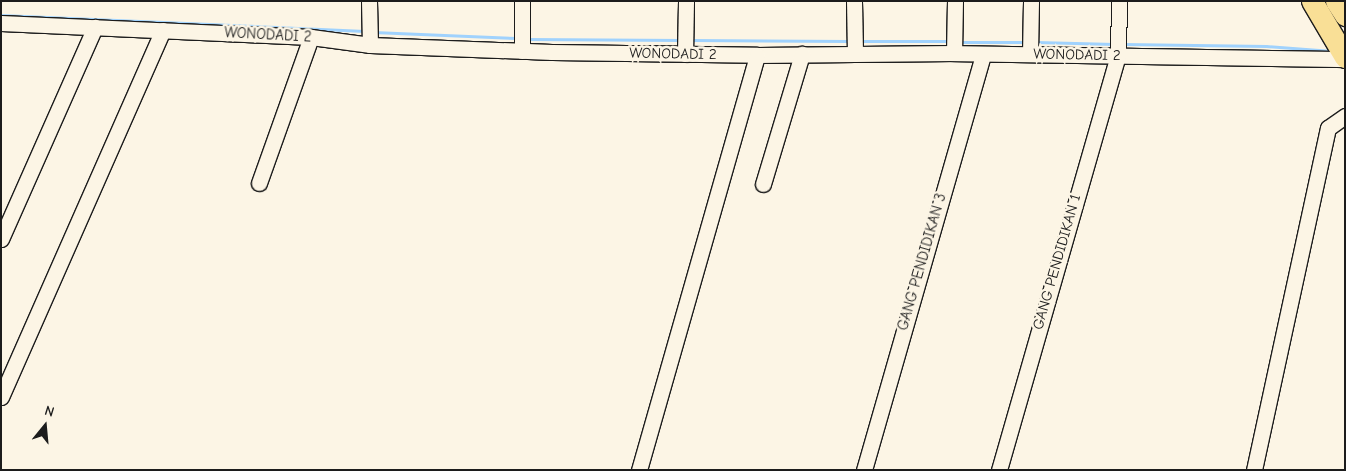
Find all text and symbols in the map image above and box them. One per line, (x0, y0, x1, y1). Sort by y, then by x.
street label: WONODADI 2 (224, 24, 312, 46)
street label: WONODADI 2 (629, 44, 717, 64)
street label: WONODADI 2 (1033, 45, 1121, 65)
street label: GANG PENDIDIKAN 3 (894, 191, 950, 333)
street label: GANG PENDIDIKAN 1 (1029, 192, 1085, 332)
north arrow (20, 401, 70, 451)
text: N (43, 402, 56, 421)

